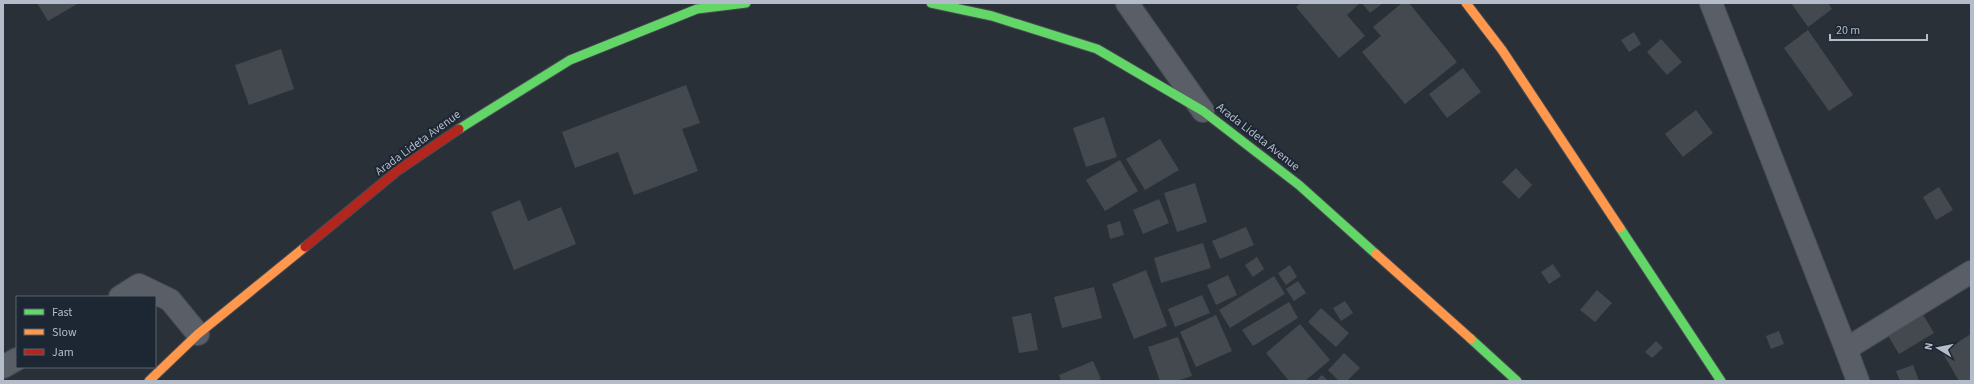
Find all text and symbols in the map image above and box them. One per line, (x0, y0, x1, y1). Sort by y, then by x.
scale bar (1830, 16, 1927, 42)
text: 20 m (1836, 22, 1860, 39)
street label: Arada Lideta Avenue (1213, 99, 1303, 175)
street label: Arada Lideta Avenue (372, 106, 464, 180)
legend (16, 296, 156, 368)
text: Fast (52, 304, 72, 321)
text: Slow (52, 324, 77, 341)
north arrow (1918, 328, 1958, 368)
text: N (1921, 341, 1937, 351)
text: Jam (52, 344, 74, 361)

